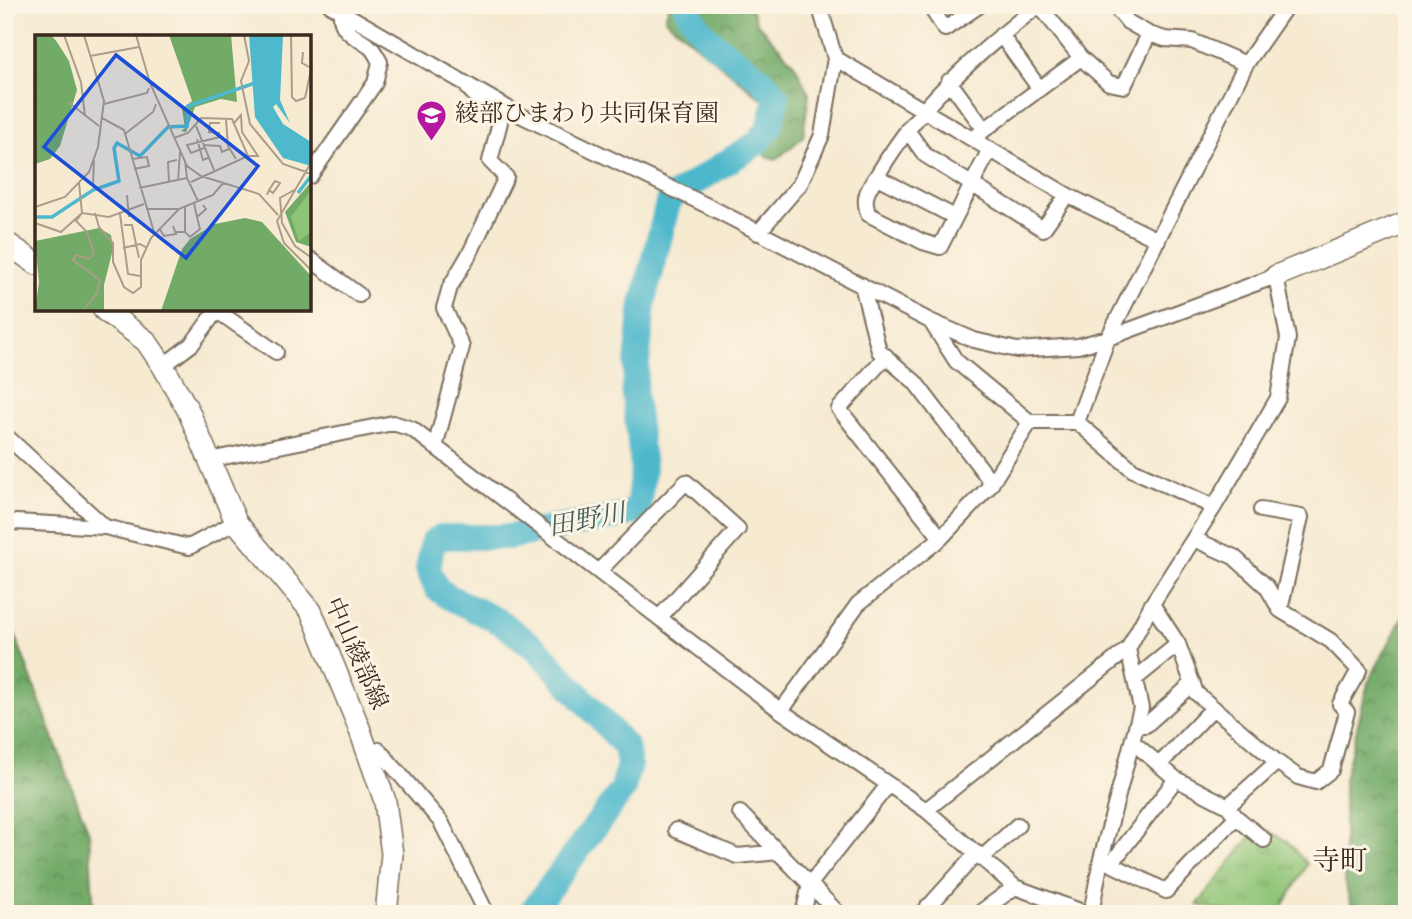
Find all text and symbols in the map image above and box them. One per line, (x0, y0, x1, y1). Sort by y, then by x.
inset map (35, 35, 312, 312)
school or university icon: 綾部ひまわり共同保育園 (415, 98, 449, 142)
place label: 綾部ひまわり共同保育園 (455, 100, 719, 127)
water label: 田野川 (546, 498, 631, 541)
street label: 中山綾部線 (320, 593, 393, 714)
district label: 寺町 (1312, 846, 1368, 877)

